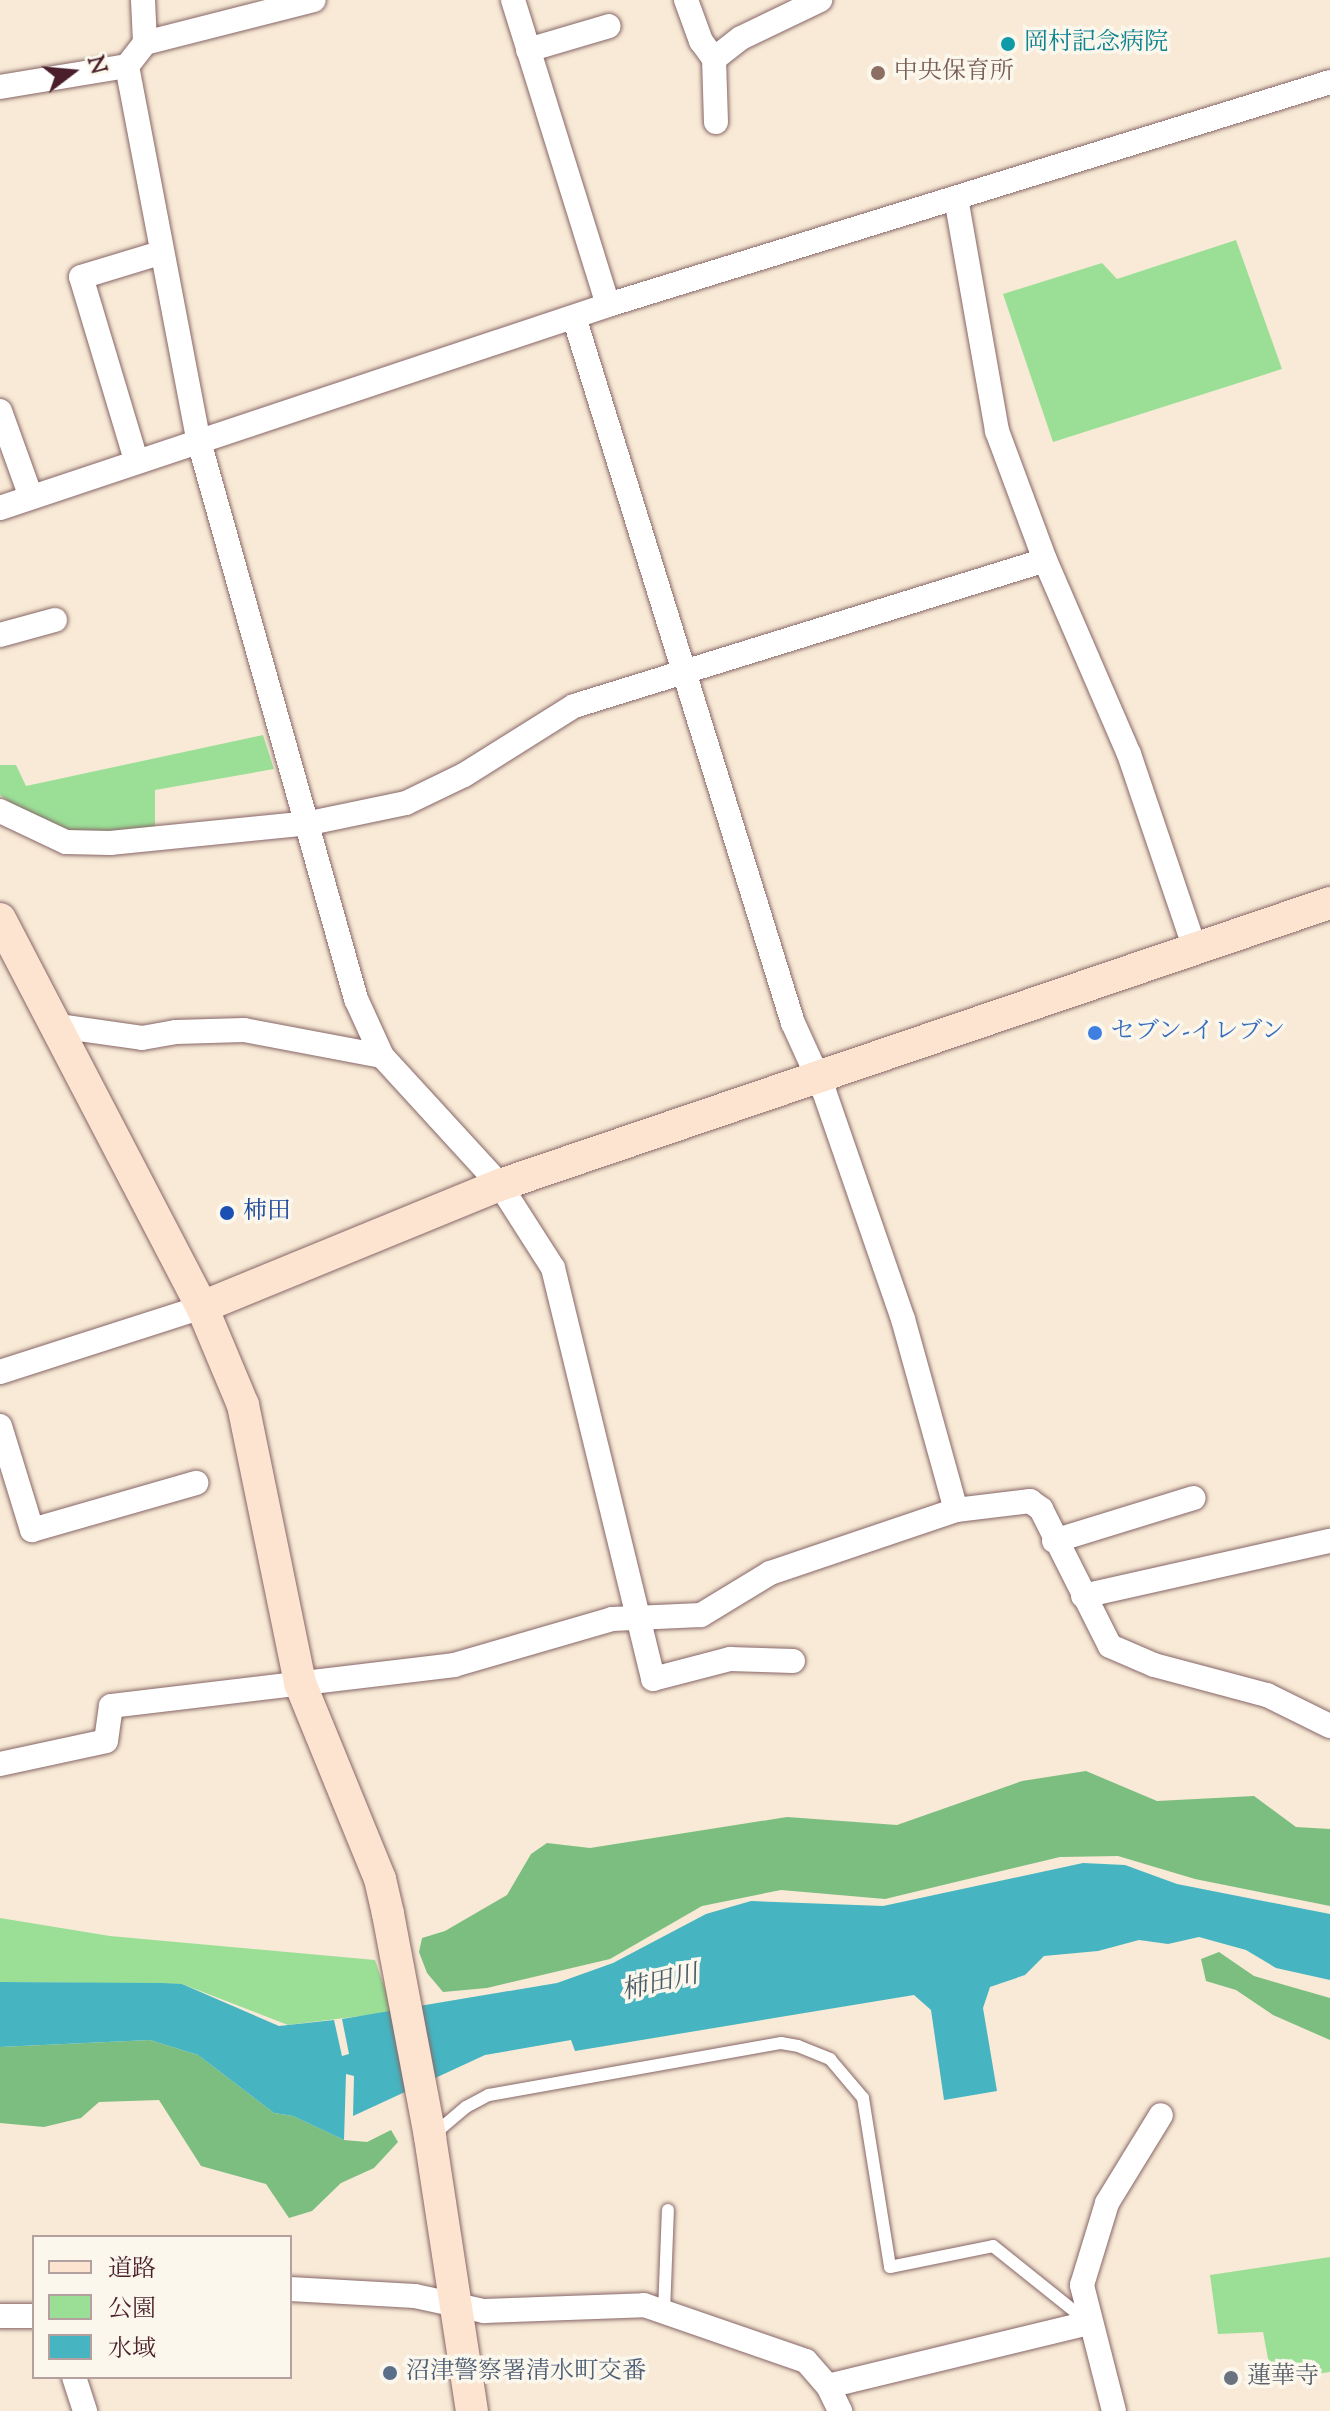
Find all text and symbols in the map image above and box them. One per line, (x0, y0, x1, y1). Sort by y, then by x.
place label: 岡村記念病院 (1024, 30, 1168, 58)
north arrow (32, 32, 112, 112)
marker: 岡村記念病院 (999, 35, 1017, 53)
text: N (77, 53, 113, 78)
place label: 中央保育所 (894, 59, 1014, 87)
marker: 中央保育所 (869, 64, 887, 82)
place label: セブン-イレブン (1111, 1019, 1287, 1047)
marker: セブン-イレブン (1086, 1024, 1104, 1042)
place label: 柿田 (243, 1199, 291, 1227)
marker: 柿田 (218, 1204, 236, 1222)
water label: 柿田川 (618, 1960, 702, 2008)
legend (32, 2235, 292, 2379)
text: 道路 (108, 2253, 156, 2287)
text: 公園 (108, 2293, 156, 2327)
text: 水域 (108, 2333, 156, 2367)
place label: 沼津警察署清水町交番 (406, 2359, 646, 2387)
marker: 沼津警察署清水町交番 (381, 2364, 399, 2382)
place label: 蓮華寺 (1247, 2364, 1319, 2392)
marker: 蓮華寺 (1222, 2369, 1240, 2387)

